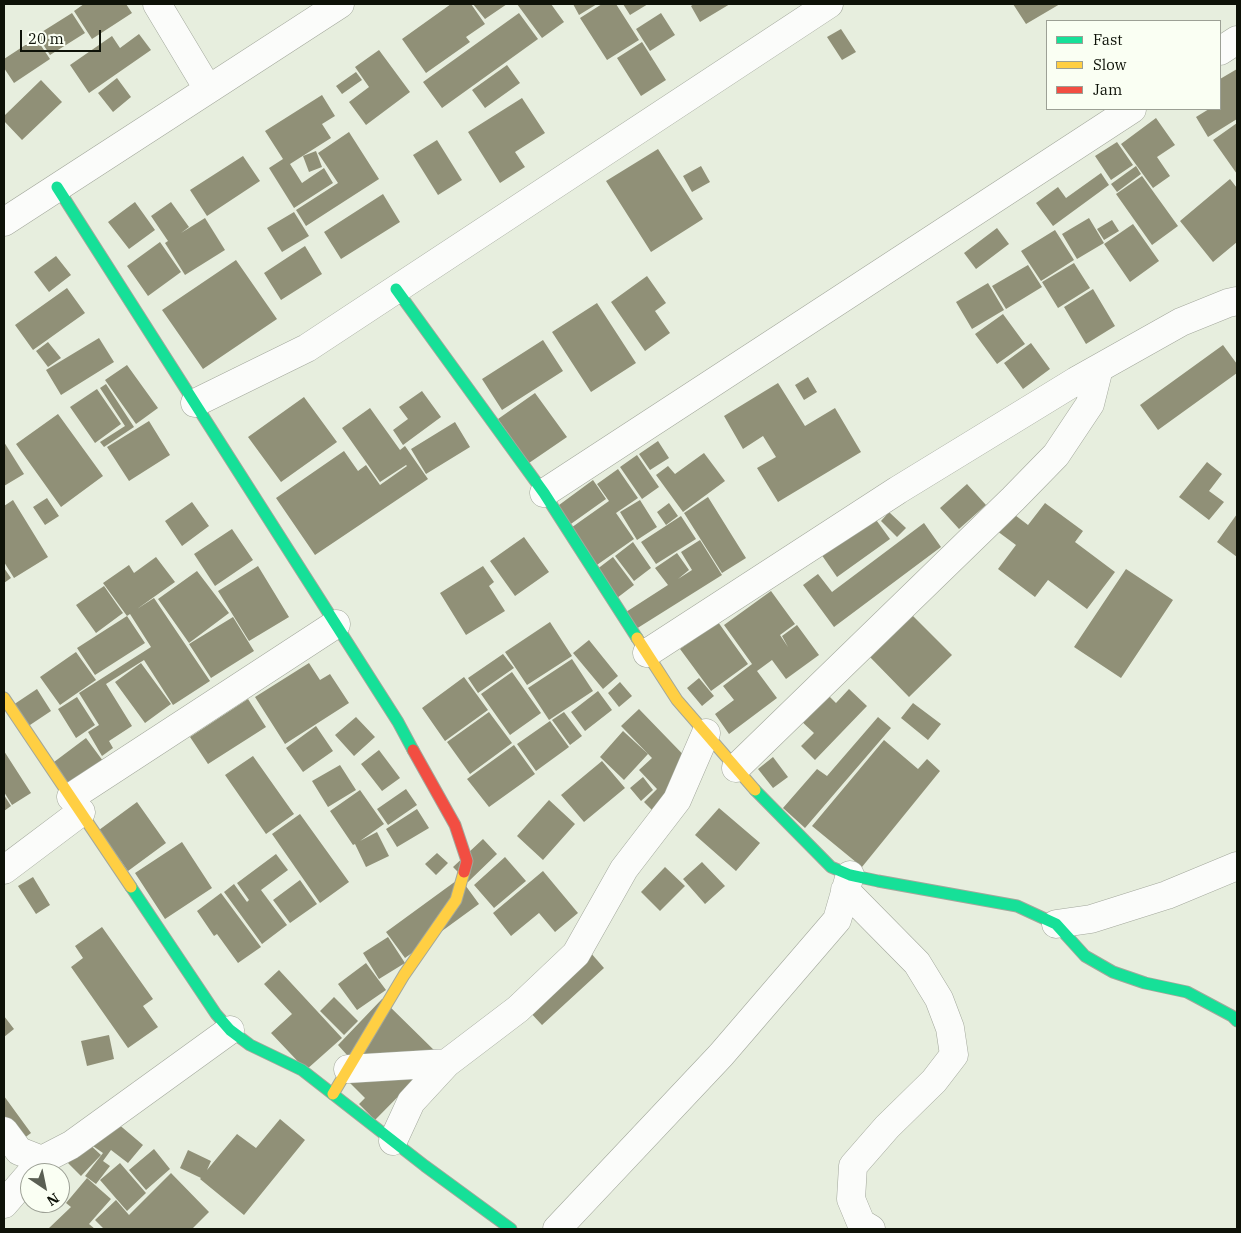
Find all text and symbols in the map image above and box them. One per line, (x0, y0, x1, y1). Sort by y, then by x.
scale bar (22, 20, 104, 52)
legend (1046, 20, 1221, 110)
text: 20 m (28, 29, 64, 48)
text: Fast (1093, 30, 1123, 49)
text: Slow (1093, 55, 1126, 74)
text: Jam (1093, 80, 1122, 99)
north arrow (20, 1163, 70, 1213)
text: N (43, 1189, 62, 1210)

